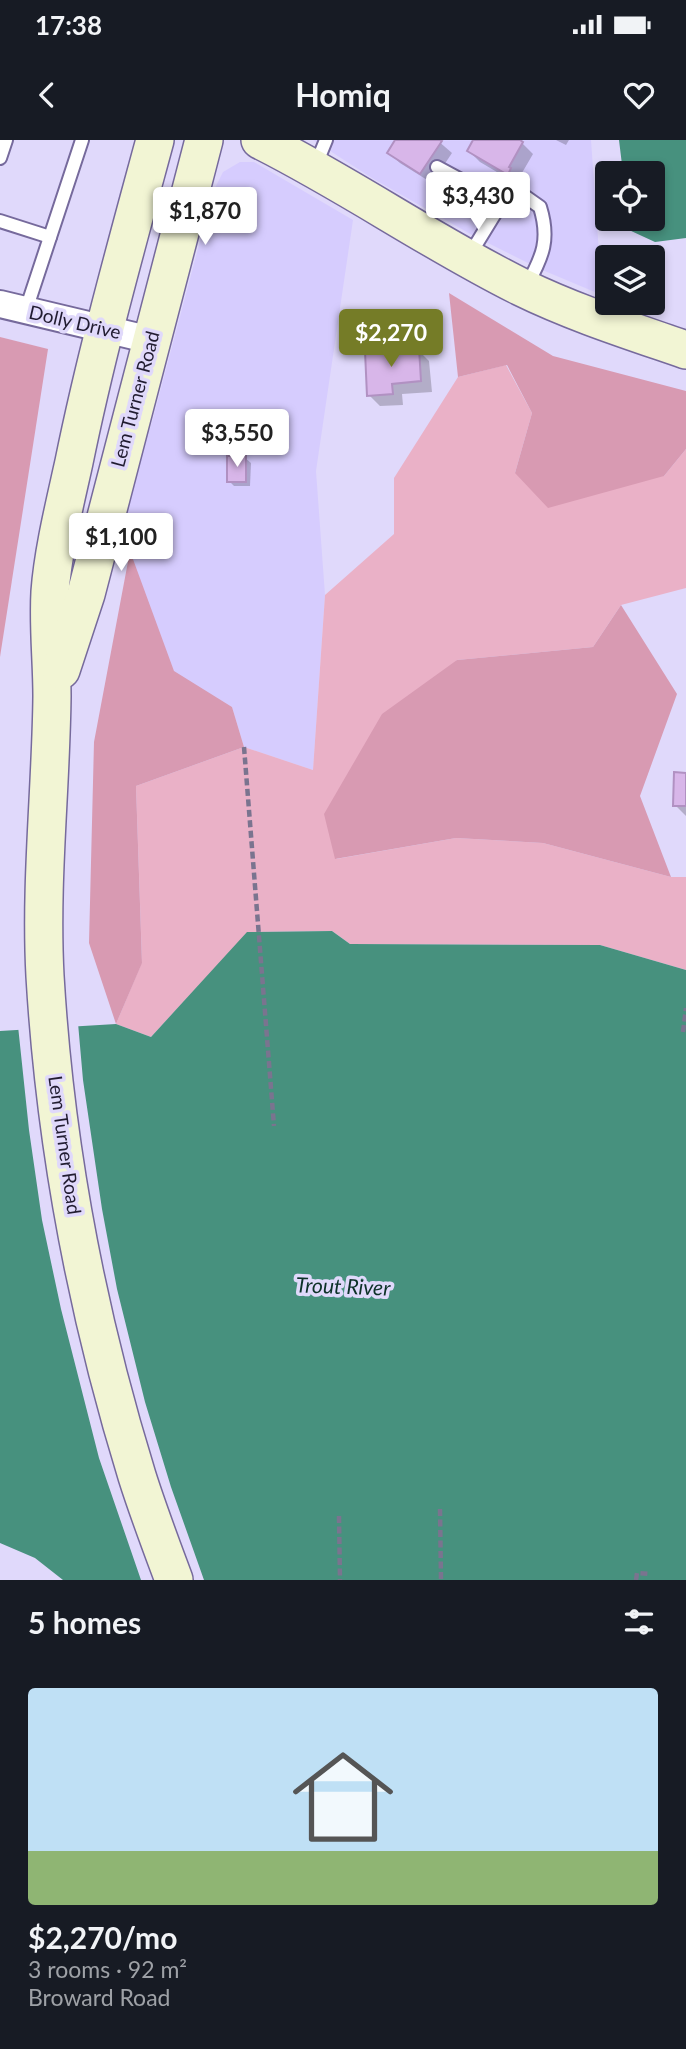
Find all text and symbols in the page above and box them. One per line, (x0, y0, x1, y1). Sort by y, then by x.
text: 17:38 (35, 9, 102, 41)
text: Homiq (295, 75, 391, 114)
icon: back (28, 76, 66, 114)
icon: heart (620, 76, 658, 114)
map controls (595, 161, 665, 315)
button: locate (595, 161, 665, 231)
pin: $3,430 (421, 172, 535, 232)
text: $3,430 (442, 181, 514, 209)
pin: $1,870 (148, 188, 262, 247)
text: $1,870 (169, 196, 241, 224)
button: layers (595, 245, 665, 315)
street label: Dolly Drive (27, 300, 123, 343)
pin: $2,270 (334, 310, 448, 369)
text: $2,270 (355, 318, 427, 346)
street label: Lem Turner Road (105, 328, 164, 469)
pin: $3,550 (180, 410, 294, 469)
text: $3,550 (201, 418, 273, 446)
pin: $1,100 (64, 514, 178, 573)
text: $1,100 (85, 522, 157, 550)
street label: Lem Turner Road (44, 1074, 87, 1216)
water label: Trout River (295, 1271, 392, 1300)
icon: filters (620, 1603, 658, 1641)
text: 5 homes (28, 1604, 141, 1640)
icon: home (280, 1734, 406, 1860)
text: $2,270/mo (28, 1919, 177, 1955)
text: 3 rooms · 92 m² (28, 1955, 187, 1983)
text: Broward Road (28, 1983, 170, 2011)

